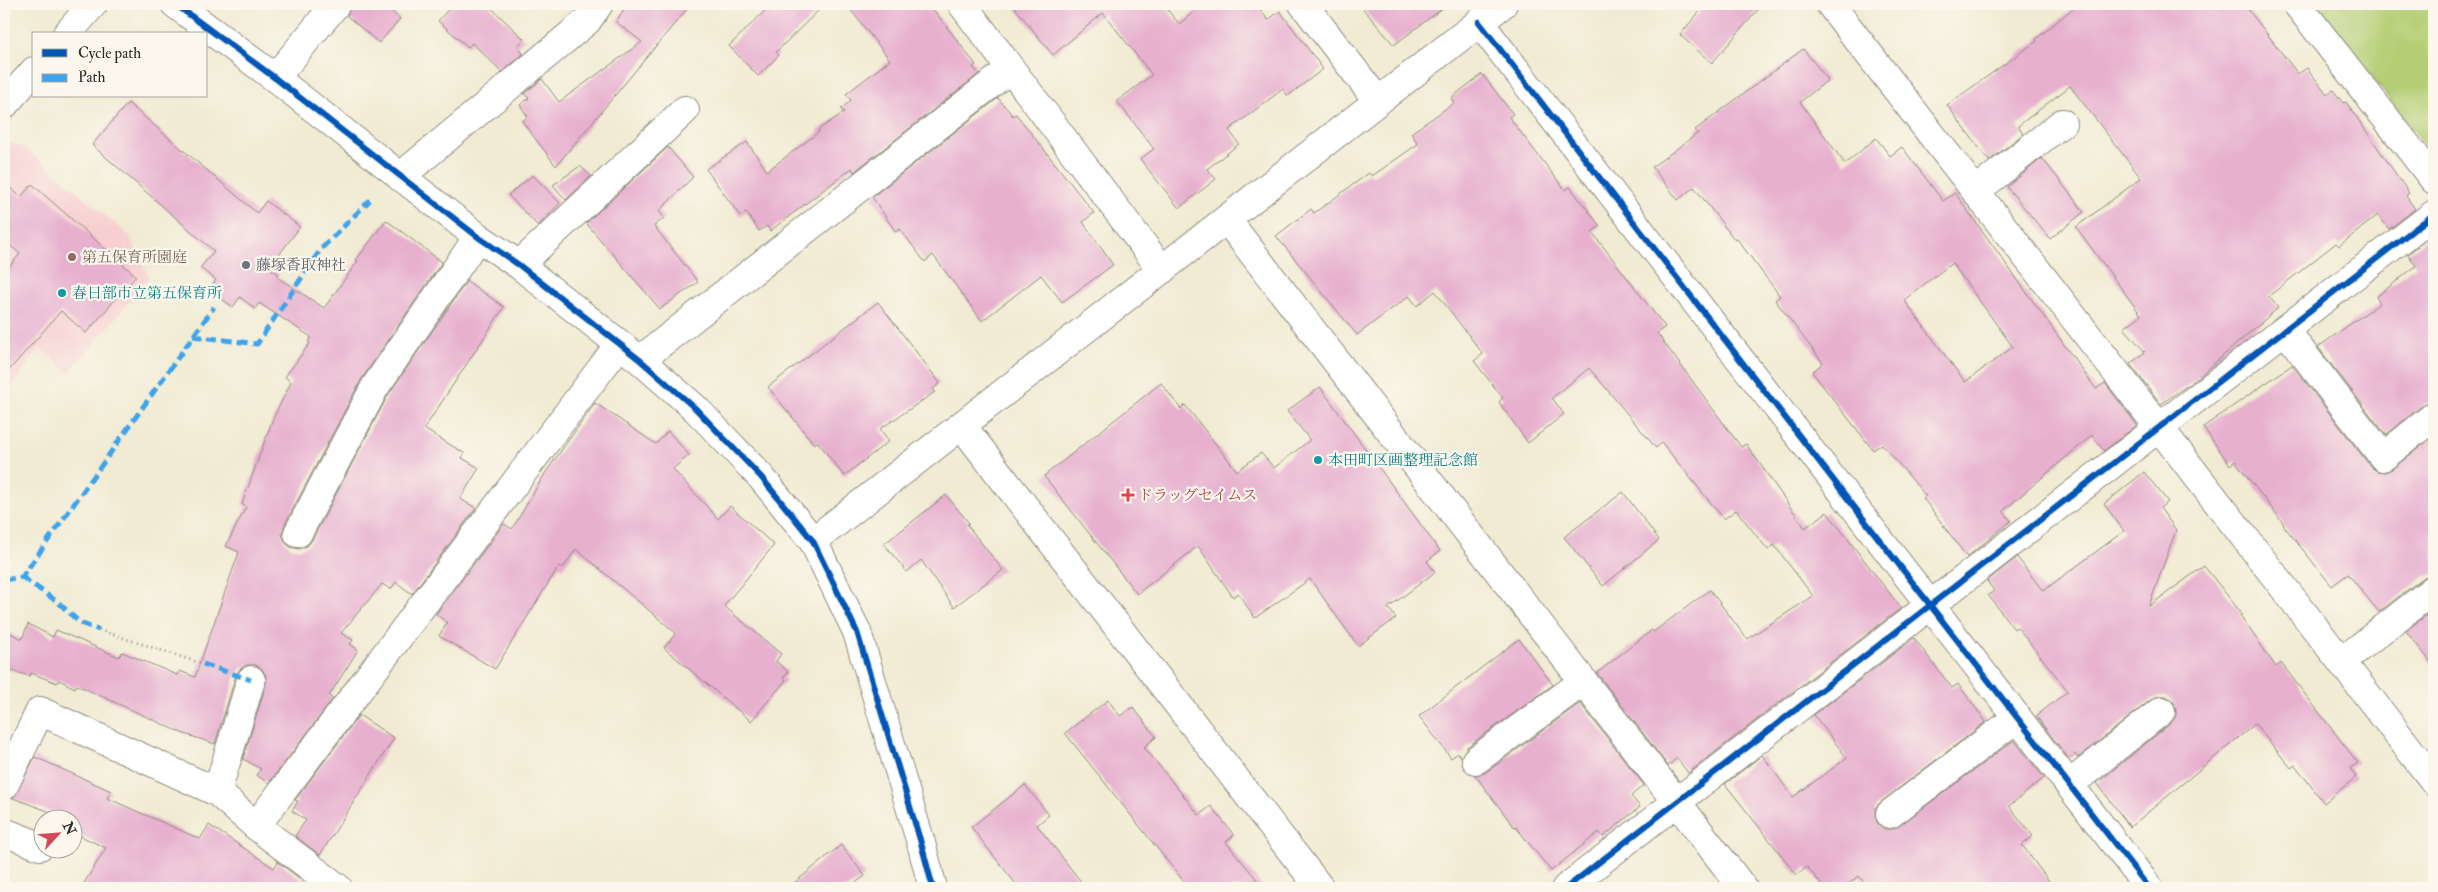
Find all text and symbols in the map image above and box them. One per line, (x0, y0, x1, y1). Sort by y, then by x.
legend (32, 32, 208, 98)
text: Cycle path (78, 44, 141, 64)
text: Path (78, 68, 105, 87)
place label: 第五保育所園庭 (82, 248, 187, 267)
marker: 第五保育所園庭 (66, 251, 78, 263)
place label: 藤塚香取神社 (256, 256, 346, 275)
marker: 藤塚香取神社 (240, 259, 252, 271)
place label: 春日部市立第五保育所 (72, 284, 222, 303)
marker: 春日部市立第五保育所 (56, 287, 68, 299)
place label: 本田町区画整理記念館 (1328, 451, 1478, 470)
marker: 本田町区画整理記念館 (1312, 454, 1324, 466)
place label: ドラッグセイムス (1138, 486, 1257, 505)
marker: ドラッグセイムス (1122, 489, 1134, 501)
north arrow (32, 810, 82, 860)
text: N (58, 818, 80, 838)

